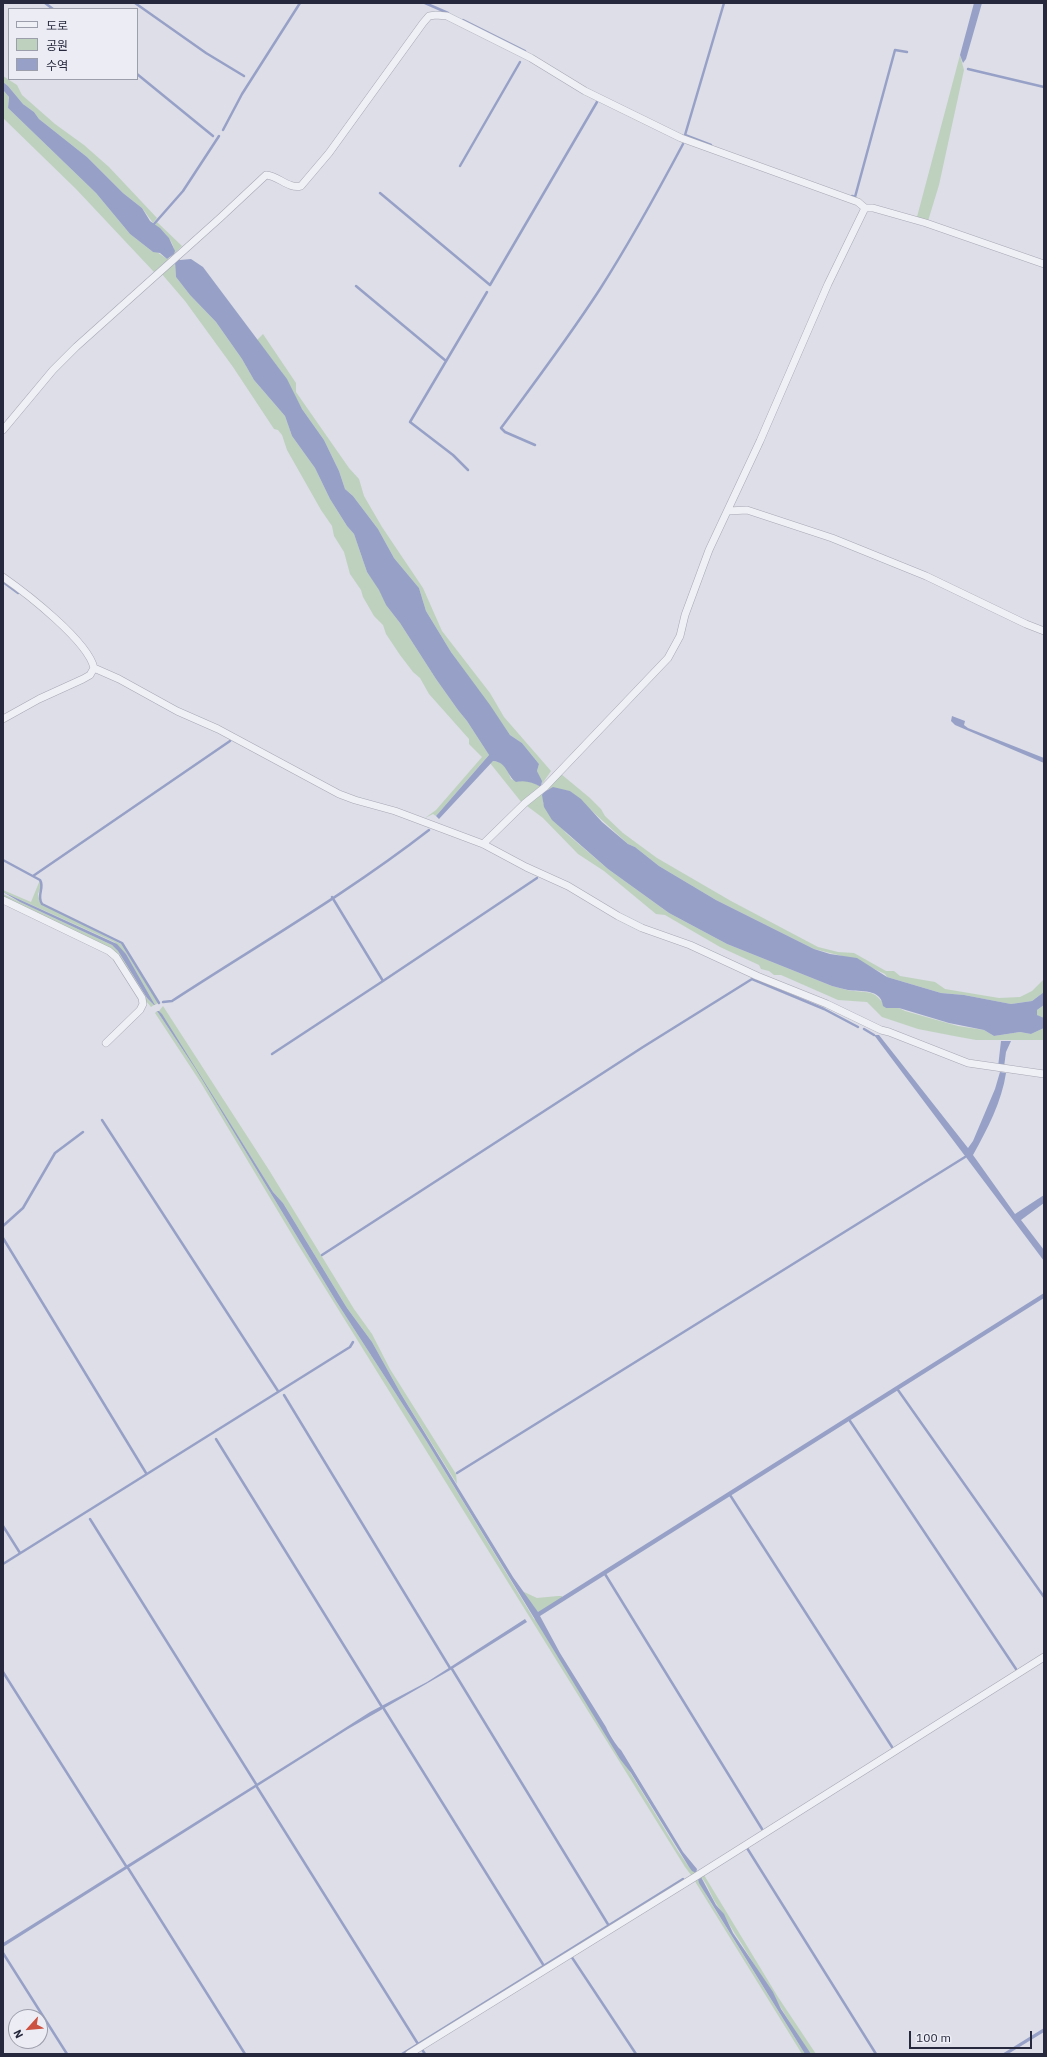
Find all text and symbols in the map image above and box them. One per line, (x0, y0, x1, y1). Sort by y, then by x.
legend (8, 8, 138, 80)
text: 도로 (46, 18, 68, 33)
text: 공원 (46, 38, 68, 53)
text: 수역 (46, 58, 68, 73)
north arrow (8, 2009, 48, 2049)
scale bar (911, 2023, 1034, 2049)
text: N (10, 2027, 26, 2041)
text: 100 m (916, 2030, 951, 2045)

